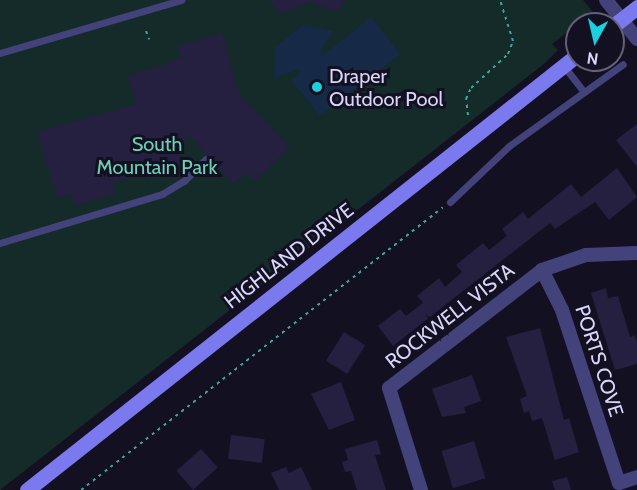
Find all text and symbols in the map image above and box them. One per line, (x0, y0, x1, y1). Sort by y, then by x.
north arrow (565, 12, 625, 72)
text: N (586, 48, 600, 69)
place label: Draper Outdoor Pool (329, 64, 443, 111)
marker: Draper Outdoor Pool (310, 80, 324, 94)
park label: South Mountain Park (97, 133, 217, 180)
street label: HIGHLAND DRIVE (220, 198, 358, 314)
street label: ROCKWELL VISTA (381, 258, 519, 374)
street label: PORTS COVE (570, 302, 628, 420)

